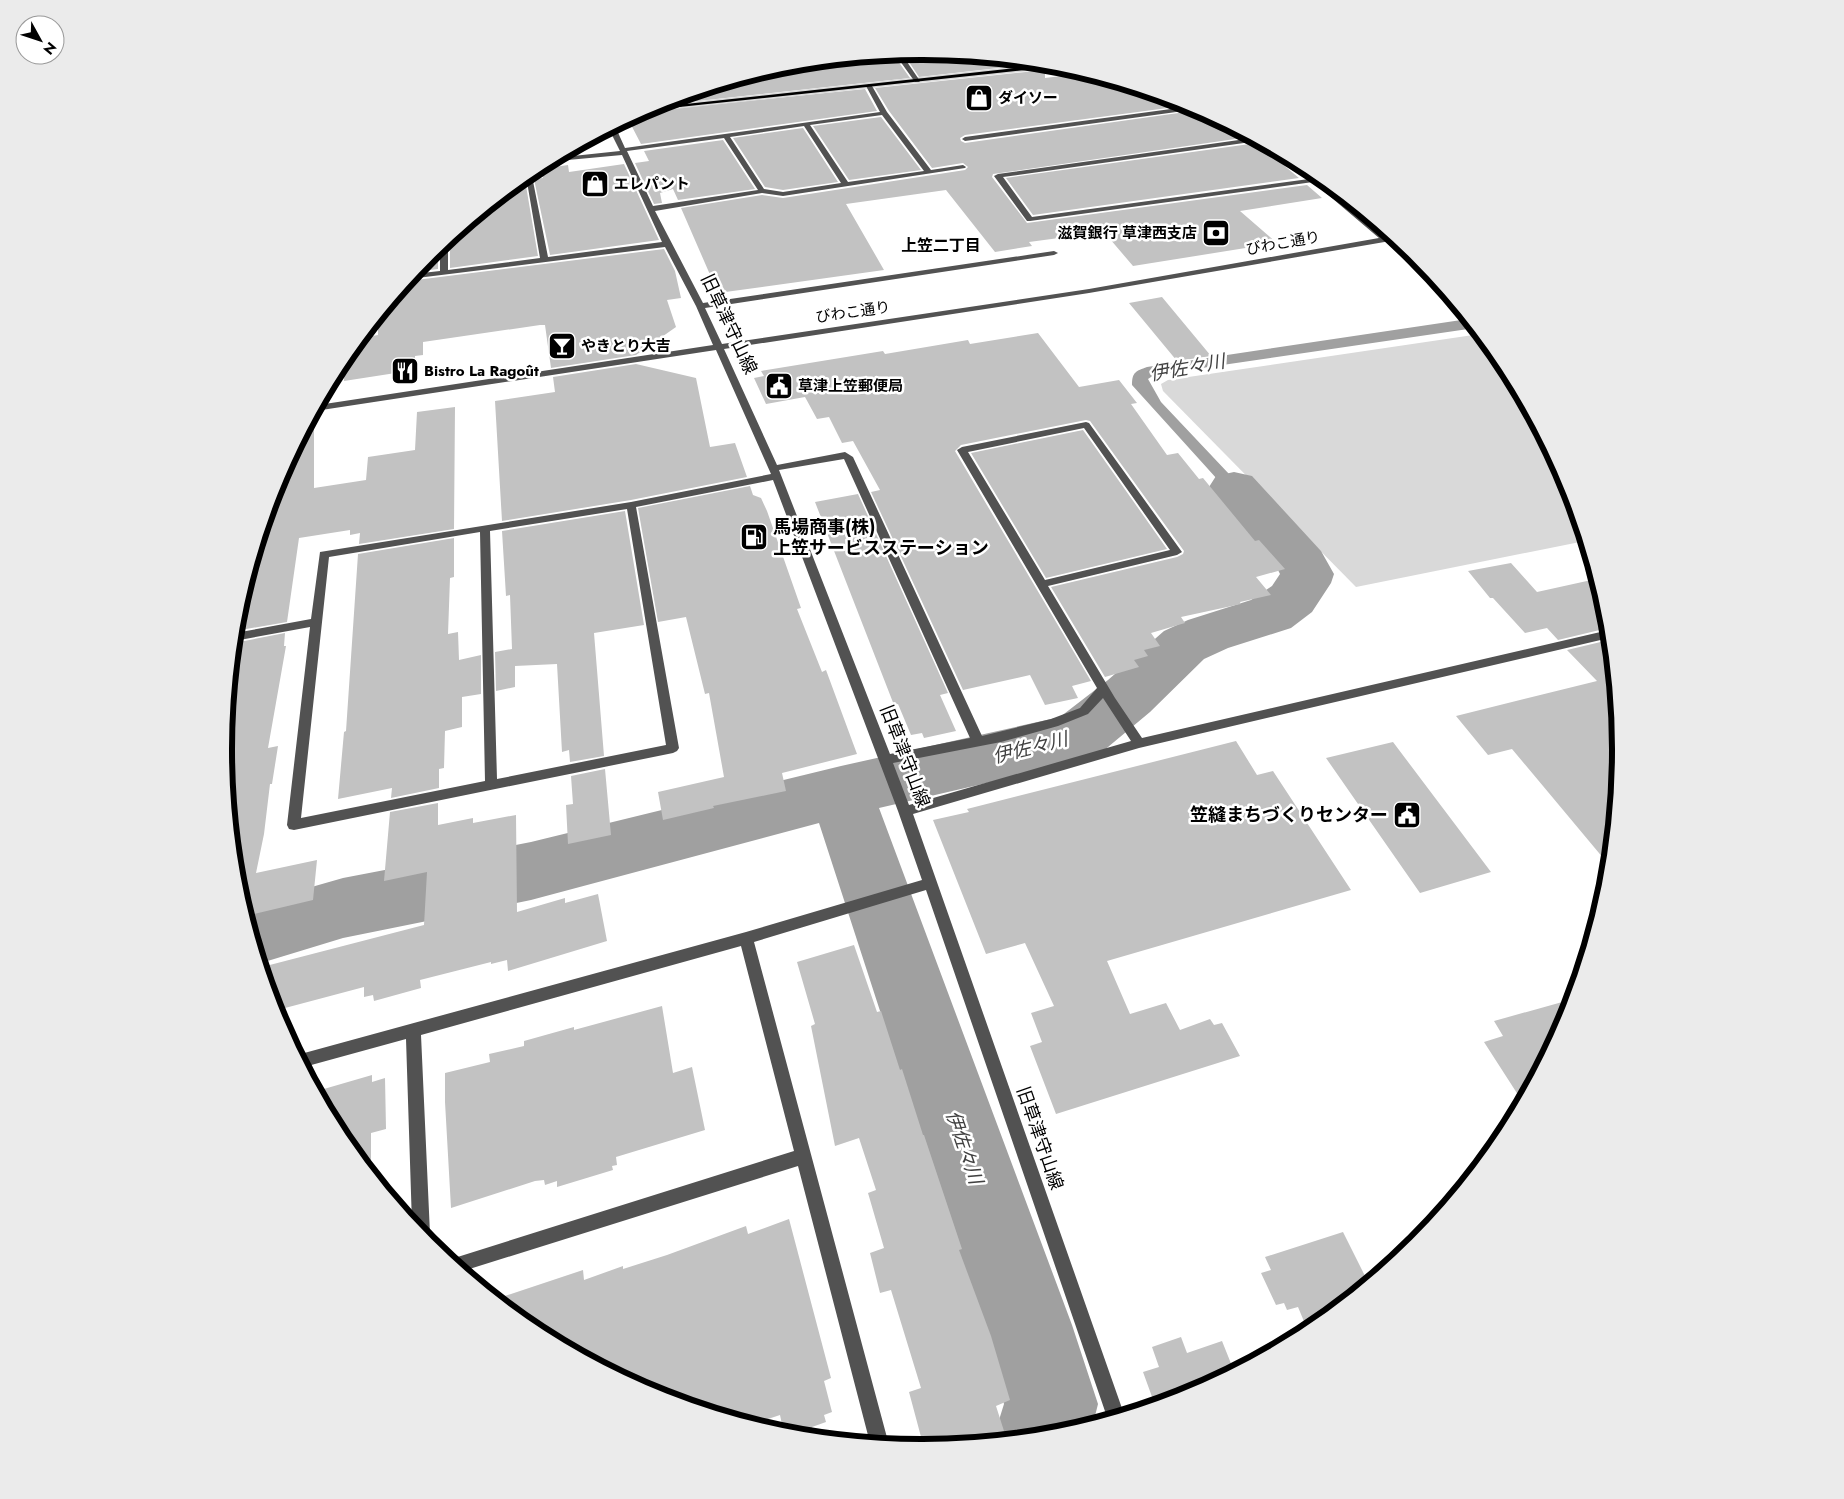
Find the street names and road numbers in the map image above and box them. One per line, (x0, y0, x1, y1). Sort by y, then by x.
street label: びわこ通り (1244, 226, 1322, 260)
street label: 旧草津守山線 (694, 270, 764, 378)
street label: びわこ通り (814, 296, 892, 328)
street label: 旧草津守山線 (874, 701, 936, 811)
street label: 旧草津守山線 (1010, 1083, 1070, 1193)

